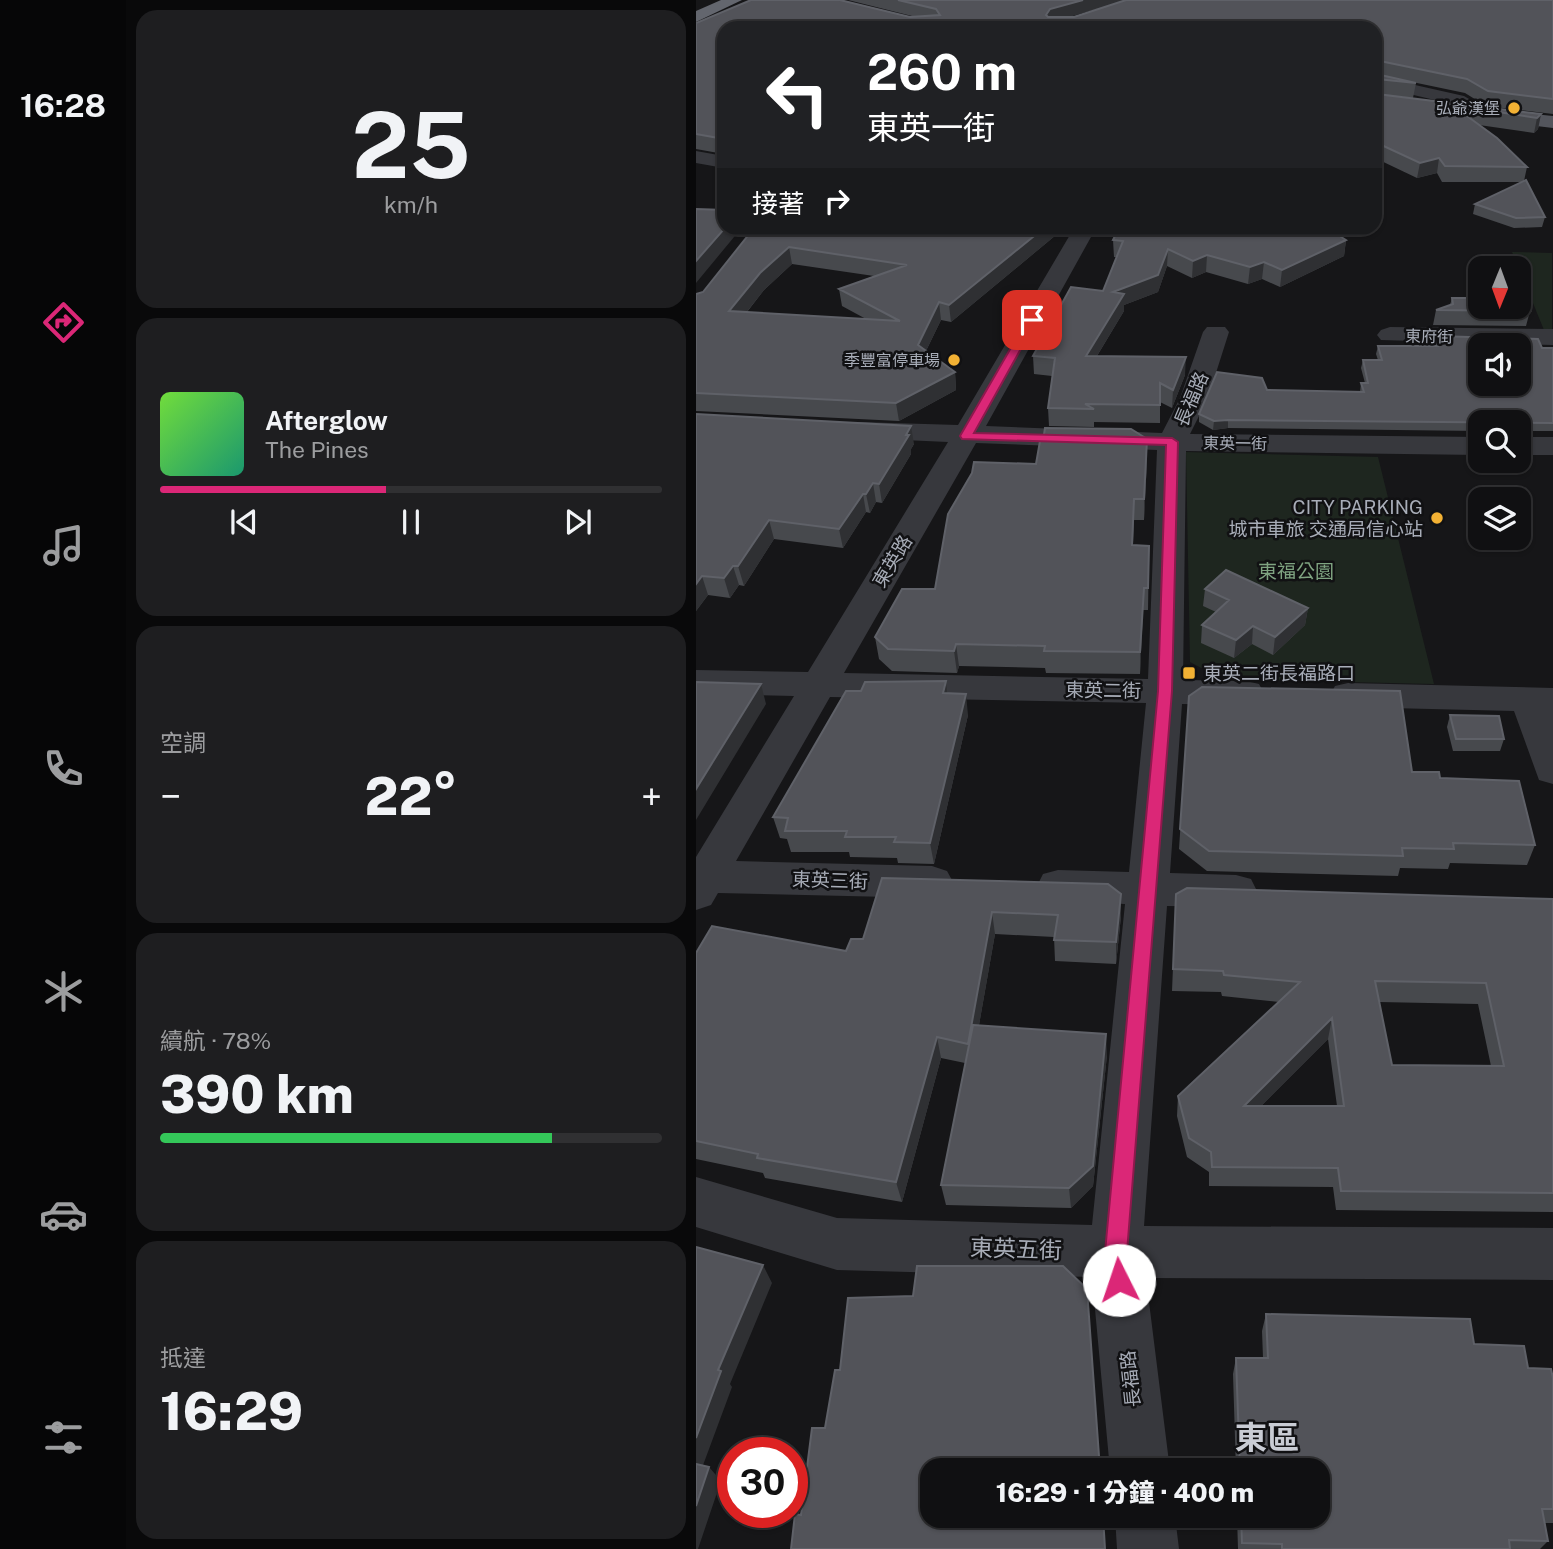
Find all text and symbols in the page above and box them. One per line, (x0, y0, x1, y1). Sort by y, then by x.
text: 260 m (867, 43, 1017, 101)
icon: left (752, 49, 843, 140)
text: 16:28 (20, 87, 106, 124)
text: 25 (351, 92, 471, 198)
place label: 弘爺漢堡 (1436, 99, 1500, 118)
marker: 弘爺漢堡 (1506, 100, 1522, 116)
text: 東英一街 (867, 109, 995, 146)
icon: right (818, 182, 856, 220)
text: 接著 (752, 188, 804, 219)
text: km/h (384, 191, 438, 218)
north arrow (1468, 256, 1531, 318)
map controls (1468, 256, 1531, 550)
pin (1002, 290, 1062, 350)
icon: directions (39, 298, 88, 347)
icon: arrive (1013, 301, 1051, 339)
street label: 東府街 (1405, 327, 1453, 346)
button: sound (1468, 333, 1531, 396)
place label: 季豐富停車場 (844, 351, 940, 370)
marker: 季豐富停車場 (946, 352, 962, 368)
street label: 長福路 (1170, 368, 1212, 430)
text: Afterglow (265, 405, 388, 436)
button: search (1468, 410, 1531, 473)
street label: 東英一街 (1203, 433, 1267, 454)
text: The Pines (265, 436, 369, 463)
button: layers (1468, 487, 1531, 550)
place label: CITY PARKING 城市車旅 交通局信心站 (1228, 496, 1423, 540)
icon: previous (225, 503, 263, 541)
icon: pause (392, 503, 430, 541)
icon: next (559, 503, 597, 541)
marker: CITY PARKING 城市車旅 交通局信心站 (1429, 510, 1445, 526)
icon: music (39, 521, 88, 570)
street label: 東英路 (868, 531, 916, 591)
park label: 東福公園 (1258, 560, 1334, 582)
place label: 東英二街長福路口 (1203, 662, 1355, 684)
marker: 東英二街長福路口 (1181, 665, 1197, 681)
street label: 東英二街 (1065, 678, 1141, 702)
text: 空調 (160, 729, 206, 756)
icon: phone (39, 744, 88, 793)
text: 22° (365, 766, 457, 827)
text: − (160, 774, 181, 819)
text: + (641, 774, 662, 819)
street label: 東英三街 (792, 868, 868, 892)
icon: climate (39, 967, 88, 1016)
text: 續航 · 78% (160, 1027, 271, 1054)
text: 390 km (160, 1064, 354, 1125)
icon: car (39, 1190, 88, 1239)
street label: 東英五街 (970, 1233, 1062, 1264)
position arrow (1082, 1243, 1156, 1317)
text: 抵達 (160, 1344, 206, 1371)
street label: 長福路 (1116, 1349, 1144, 1409)
text: 16:29 (160, 1381, 303, 1442)
icon: filters (39, 1413, 88, 1462)
district label: 東區 (1235, 1419, 1299, 1456)
speed limit sign: 30 (717, 1437, 808, 1528)
text: 16:29 · 1 分鐘 · 400 m (996, 1477, 1254, 1508)

